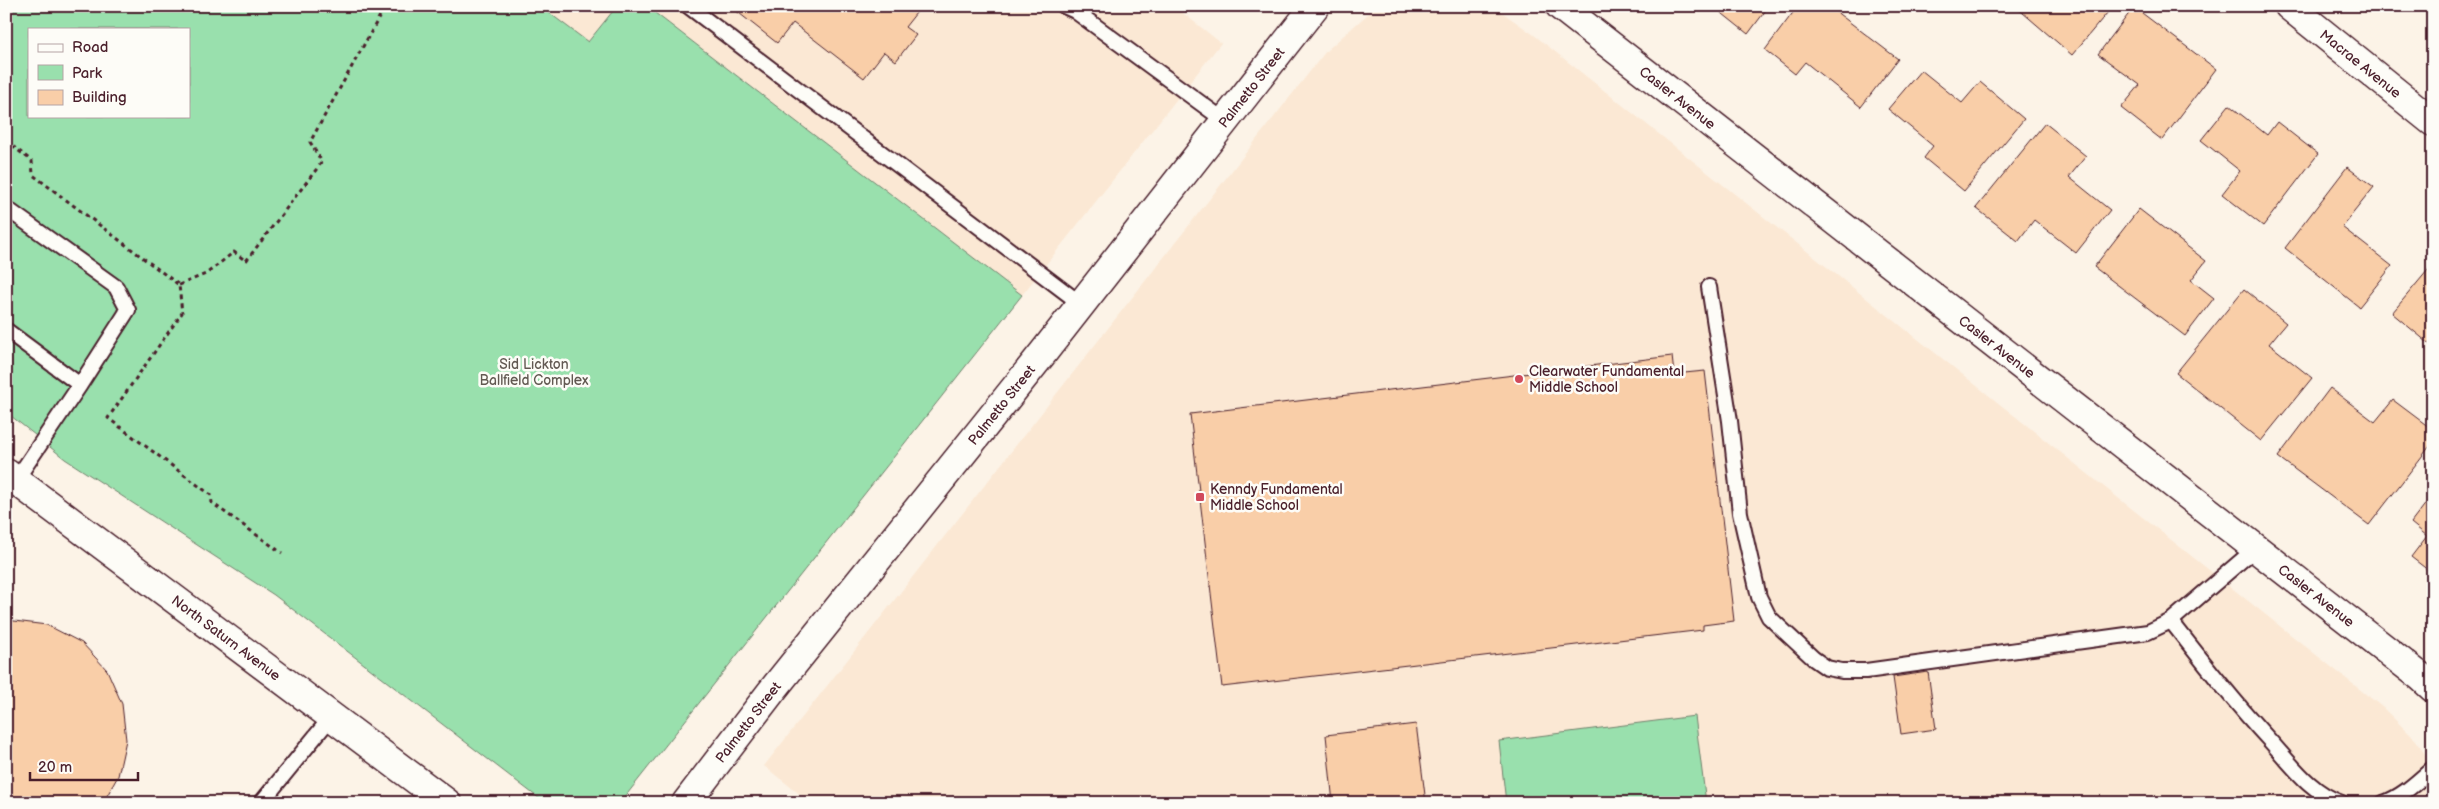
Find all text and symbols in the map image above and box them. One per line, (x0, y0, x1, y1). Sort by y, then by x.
street label: Macrae Avenue (2316, 26, 2404, 102)
legend (28, 28, 190, 118)
text: Road (72, 38, 108, 57)
street label: Palmetto Street (1215, 44, 1289, 131)
street label: Casler Avenue (1636, 63, 1719, 133)
text: Park (72, 64, 103, 83)
text: Building (72, 88, 127, 107)
street label: Casler Avenue (1955, 312, 2038, 382)
park label: Sid Lickton Ballfield Complex (480, 356, 589, 389)
street label: Palmetto Street (965, 361, 1039, 448)
place label: Clearwater Fundamental Middle School (1529, 363, 1684, 396)
marker: Clearwater Fundamental Middle School (1513, 373, 1525, 385)
place label: Kenndy Fundamental Middle School (1210, 481, 1343, 514)
marker: Kenndy Fundamental Middle School (1194, 491, 1206, 503)
street label: Casler Avenue (2275, 561, 2358, 631)
street label: North Saturn Avenue (168, 592, 284, 684)
street label: Palmetto Street (712, 678, 785, 766)
scale bar (30, 749, 138, 781)
text: 20 m (38, 758, 72, 777)

